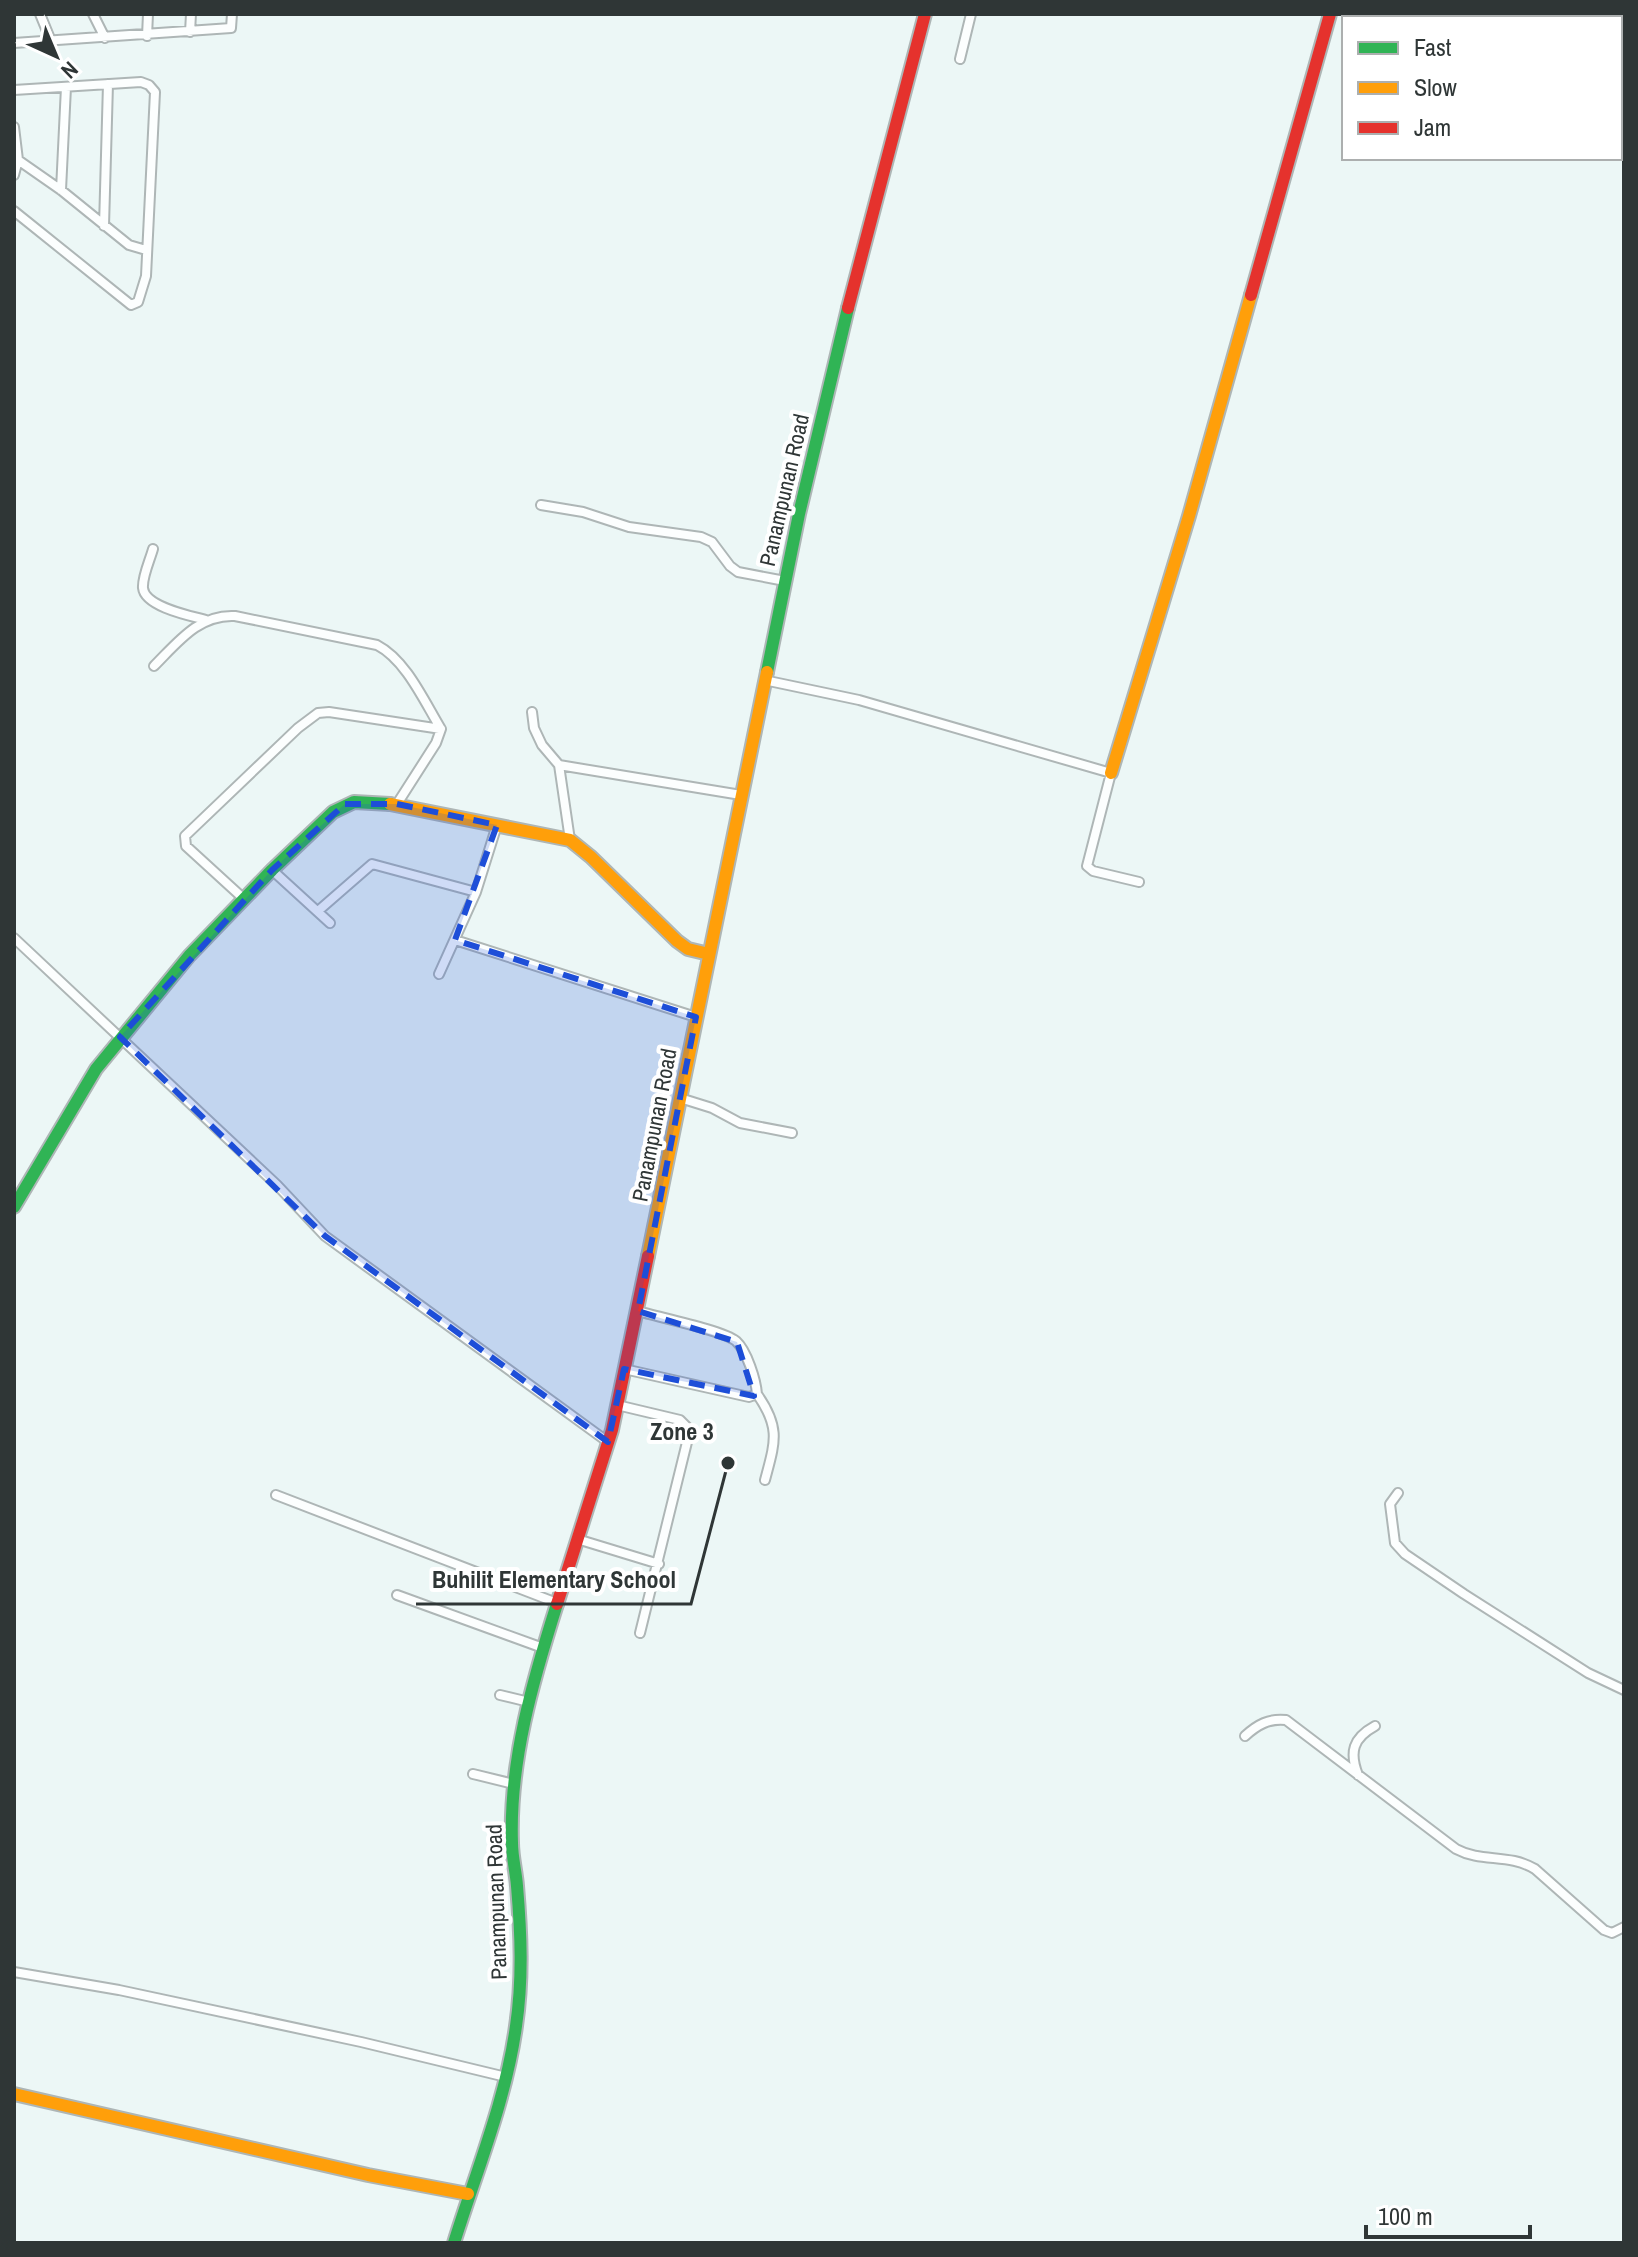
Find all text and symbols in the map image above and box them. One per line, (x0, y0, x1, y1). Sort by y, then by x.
north arrow (16, 16, 96, 96)
legend (1342, 16, 1622, 160)
text: Fast (1414, 31, 1452, 63)
text: N (55, 55, 85, 86)
text: Slow (1414, 71, 1457, 103)
text: Jam (1414, 111, 1451, 143)
street label: Panampunan Road (752, 411, 816, 569)
street label: Panampunan Road (624, 1046, 684, 1204)
district label: Zone 3 (650, 1415, 714, 1447)
callout: Buhilit Elementary School (416, 1556, 691, 1604)
text: Buhilit Elementary School (432, 1563, 676, 1595)
street label: Panampunan Road (478, 1824, 514, 1980)
scale bar (1366, 2189, 1530, 2239)
text: 100 m (1378, 2200, 1433, 2232)

